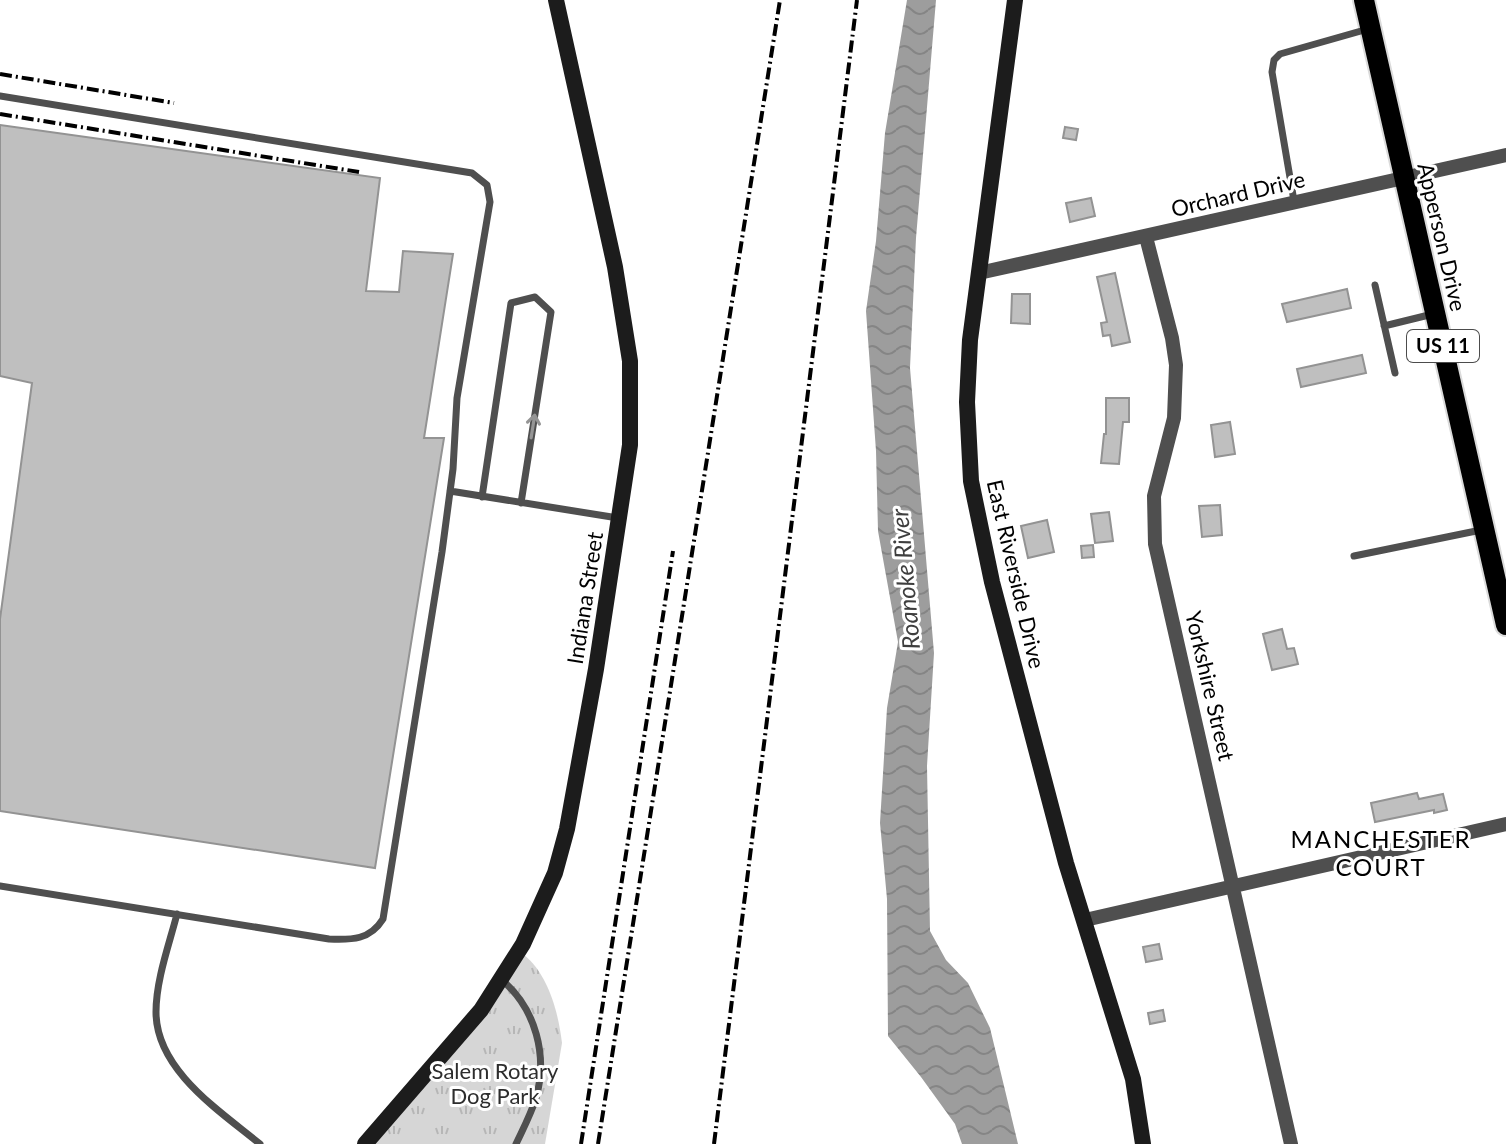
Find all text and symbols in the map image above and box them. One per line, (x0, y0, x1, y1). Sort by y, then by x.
street label: Apperson Drive (1412, 160, 1473, 314)
street label: Orchard Drive (1168, 165, 1308, 222)
road number: US 11 (1407, 330, 1479, 362)
one-way arrow (526, 414, 541, 439)
street label: East Riverside Drive (982, 477, 1051, 671)
water label: Roanoke River (884, 507, 925, 651)
street label: Indiana Street (561, 530, 608, 666)
street label: Yorkshire Street (1180, 608, 1241, 763)
district label: MANCHESTER COURT (1290, 824, 1472, 881)
park label: Salem Rotary Dog Park (432, 1057, 559, 1109)

